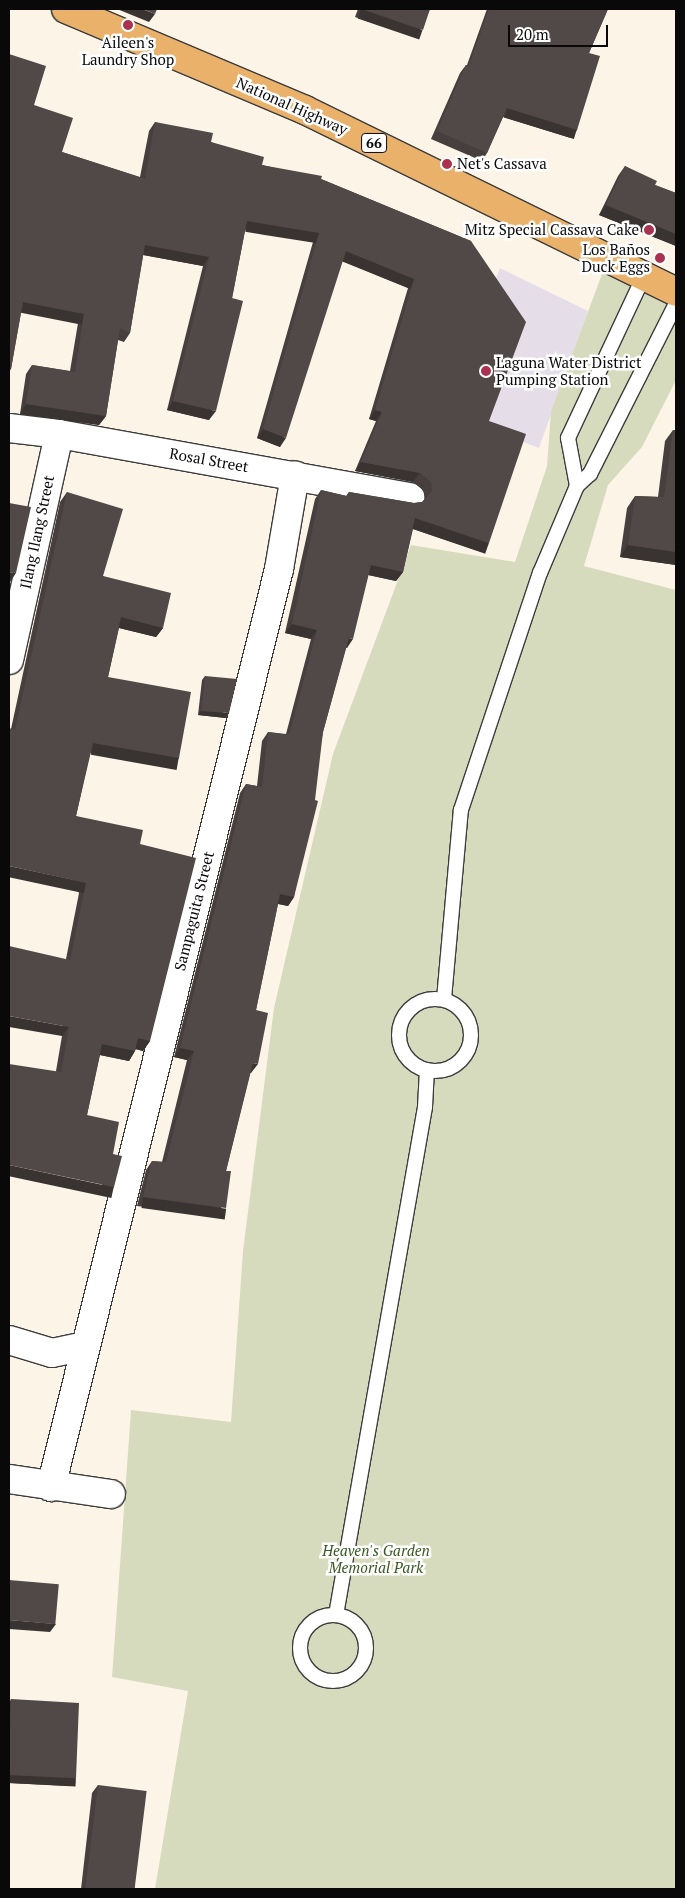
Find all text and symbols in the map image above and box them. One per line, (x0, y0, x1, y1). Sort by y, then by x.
scale bar (510, 15, 610, 47)
marker: Aileen's Laundry Shop (122, 19, 134, 31)
text: 20 m (516, 24, 549, 44)
place label: Aileen's Laundry Shop (82, 33, 174, 68)
street label: National Highway (234, 73, 350, 139)
road number: 66 (360, 132, 388, 154)
place label: Net's Cassava (457, 155, 547, 173)
marker: Net's Cassava (441, 158, 453, 170)
place label: Mitz Special Cassava Cake (465, 221, 639, 239)
marker: Mitz Special Cassava Cake (643, 224, 655, 236)
place label: Los Baños Duck Eggs (581, 240, 650, 275)
marker: Los Baños Duck Eggs (654, 252, 666, 264)
place label: Laguna Water District Pumping Station (496, 353, 642, 388)
marker: Laguna Water District Pumping Station (480, 365, 492, 377)
street label: Rosal Street (168, 444, 250, 476)
street label: Ilang Ilang Street (16, 474, 58, 590)
street label: Sampaguita Street (170, 849, 218, 973)
park label: Heaven's Garden Memorial Park (322, 1541, 430, 1576)

